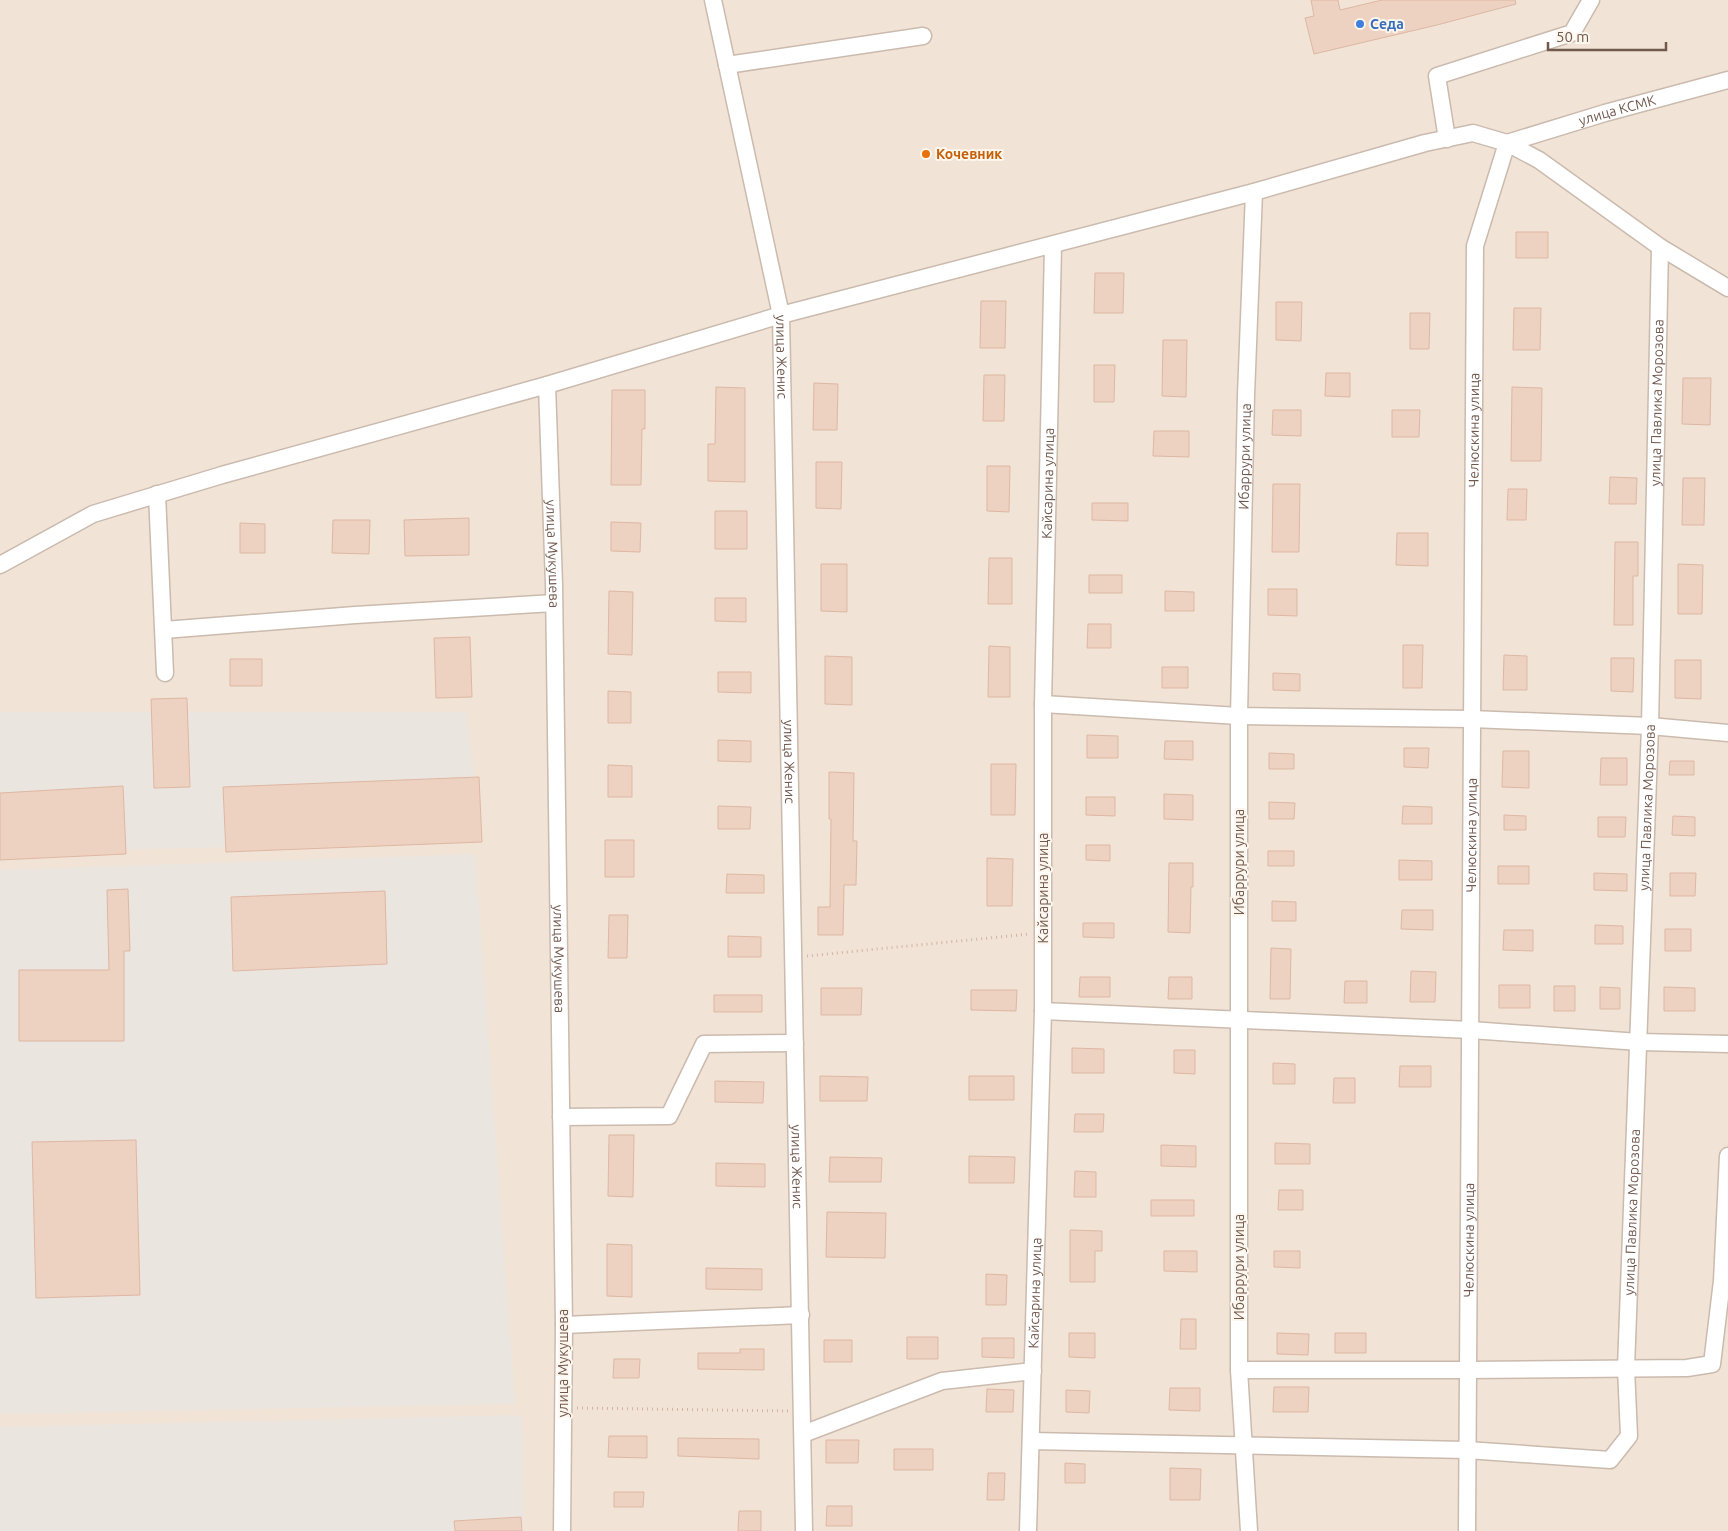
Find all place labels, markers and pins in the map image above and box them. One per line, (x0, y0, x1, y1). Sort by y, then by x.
place label: Седа (1370, 16, 1404, 32)
marker: Седа (1354, 18, 1366, 30)
place label: Кочевник (936, 146, 1002, 162)
marker: Кочевник (920, 148, 932, 160)

